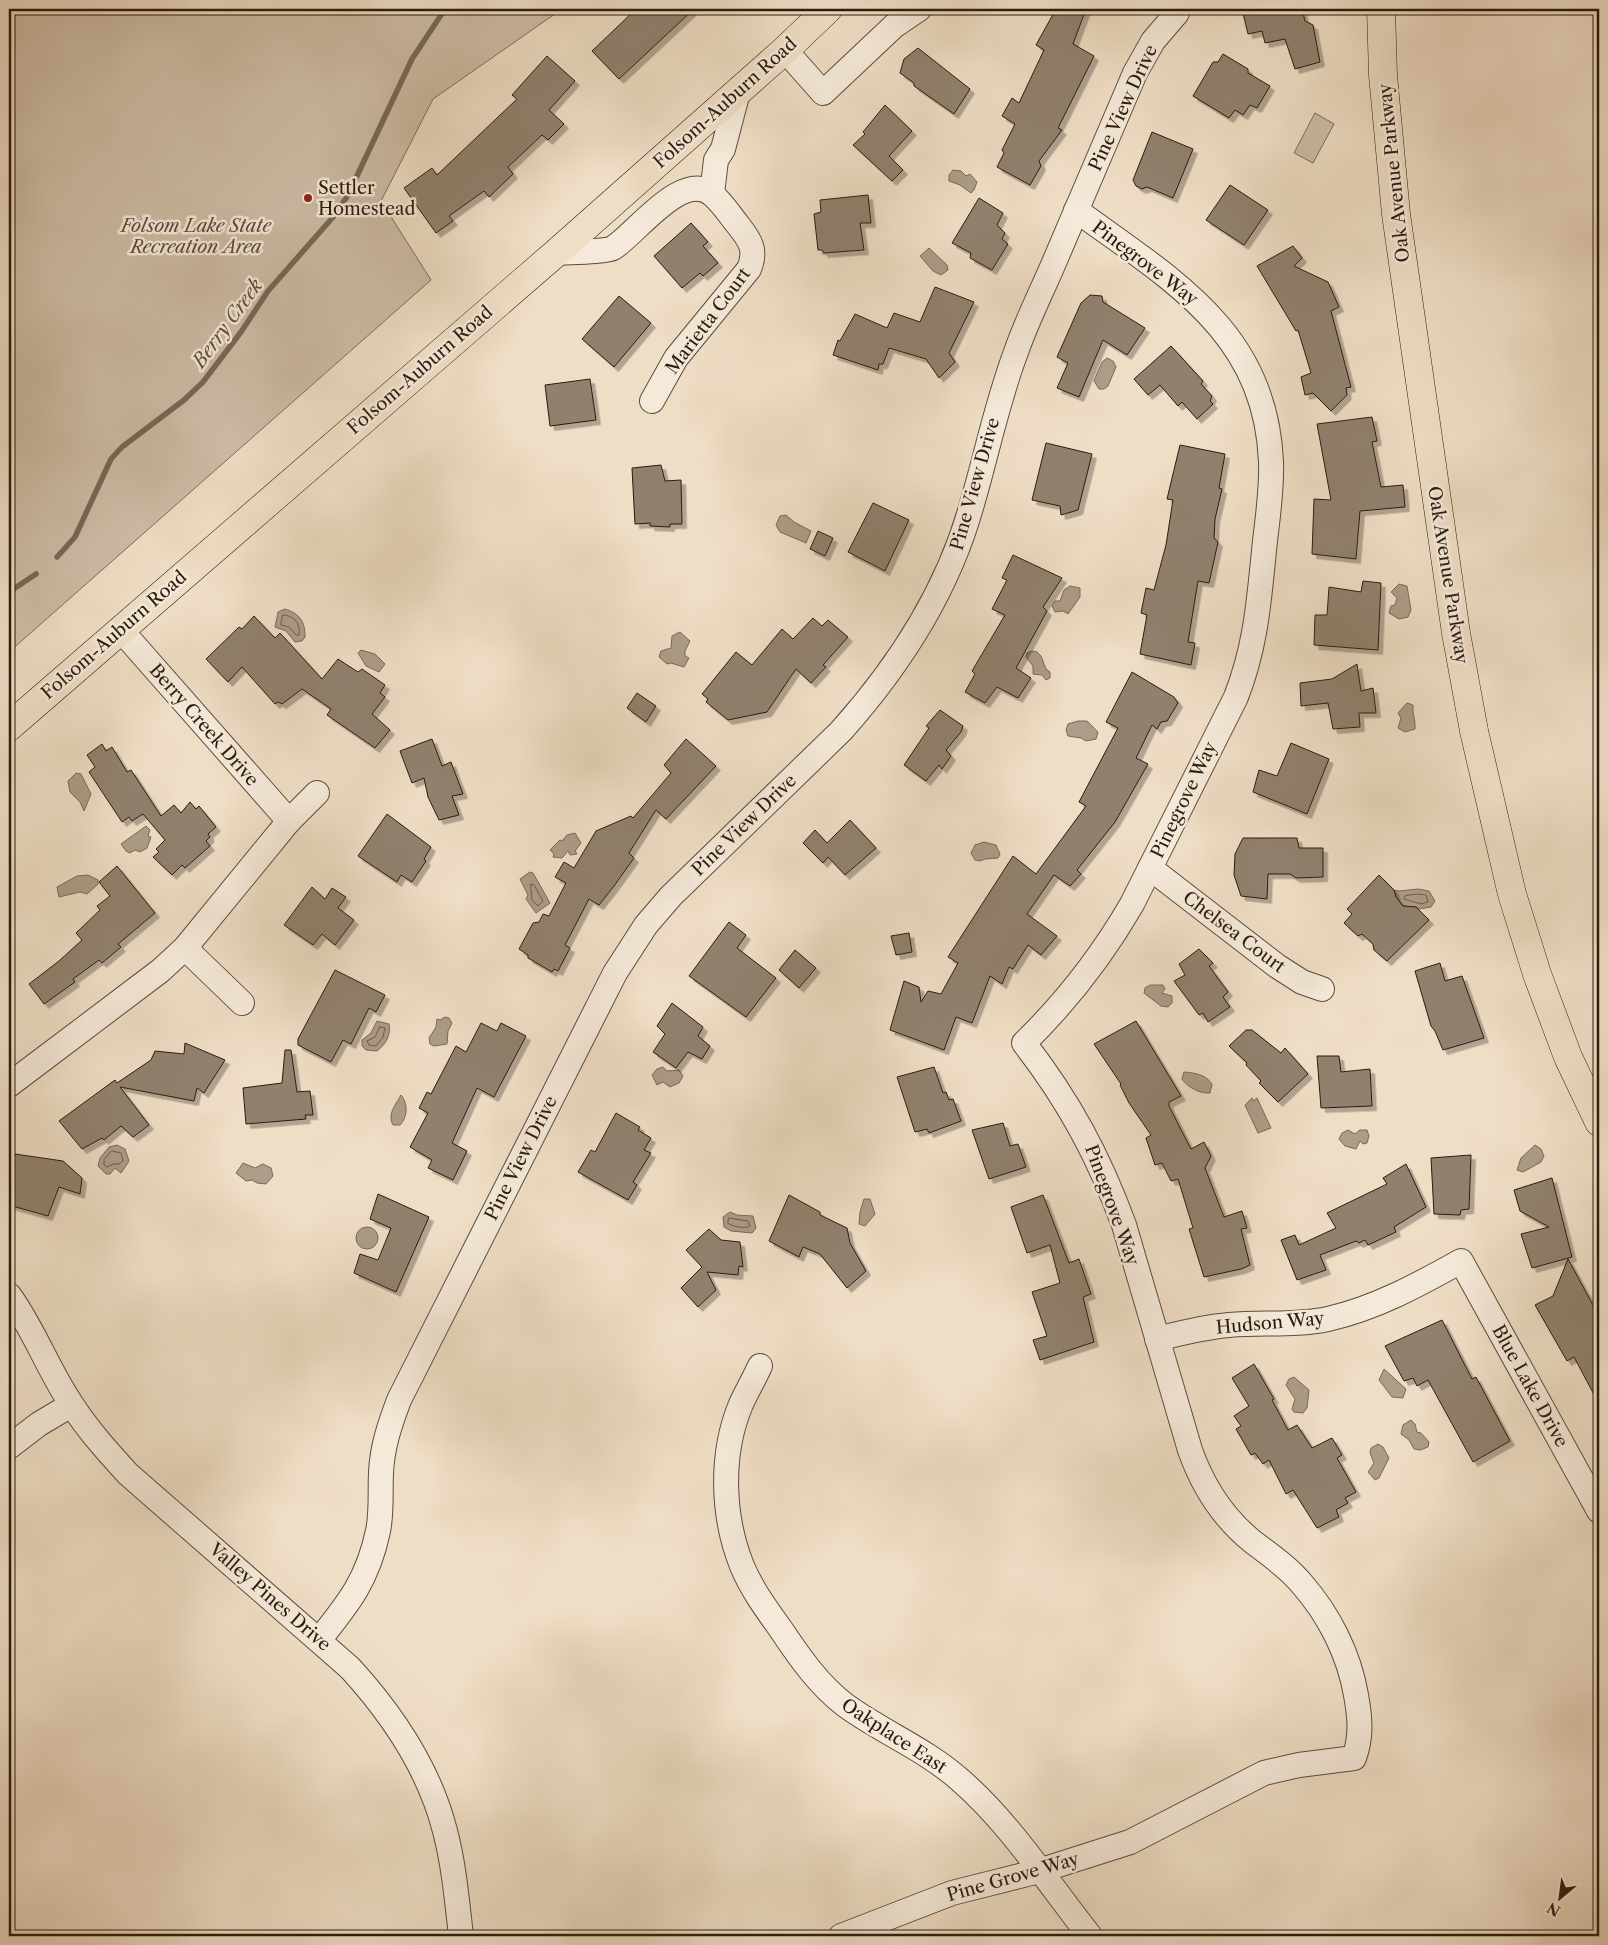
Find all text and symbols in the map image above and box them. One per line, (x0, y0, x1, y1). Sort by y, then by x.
street label: Folsom-Auburn Road (649, 33, 801, 173)
street label: Pine View Drive (1084, 41, 1162, 175)
street label: Oak Avenue Parkway (1374, 82, 1414, 263)
place label: Settler Homestead (318, 177, 416, 220)
marker: Settler Homestead (302, 192, 314, 204)
park label: Folsom Lake State Recreation Area (119, 215, 272, 258)
street label: Pinegrove Way (1088, 216, 1203, 310)
street label: Marietta Court (661, 263, 756, 379)
water label: Berry Creek (186, 274, 267, 374)
street label: Folsom-Auburn Road (343, 301, 497, 439)
street label: Pine View Drive (946, 415, 1004, 553)
street label: Oak Avenue Parkway (1423, 485, 1473, 666)
street label: Folsom-Auburn Road (37, 566, 191, 704)
street label: Berry Creek Drive (145, 659, 263, 791)
street label: Pinegrove Way (1146, 737, 1222, 862)
street label: Pine View Drive (687, 770, 801, 880)
street label: Chelsea Court (1178, 886, 1290, 978)
street label: Pine View Drive (480, 1092, 562, 1224)
street label: Pinegrove Way (1080, 1142, 1144, 1269)
street label: Hudson Way (1215, 1307, 1326, 1339)
street label: Blue Lake Drive (1487, 1321, 1573, 1451)
street label: Valley Pines Drive (204, 1538, 335, 1656)
street label: Oakplace East (837, 1694, 951, 1779)
street label: Pine Grove Way (944, 1847, 1083, 1906)
north arrow (1536, 1872, 1586, 1922)
text: N (1544, 1899, 1563, 1920)

